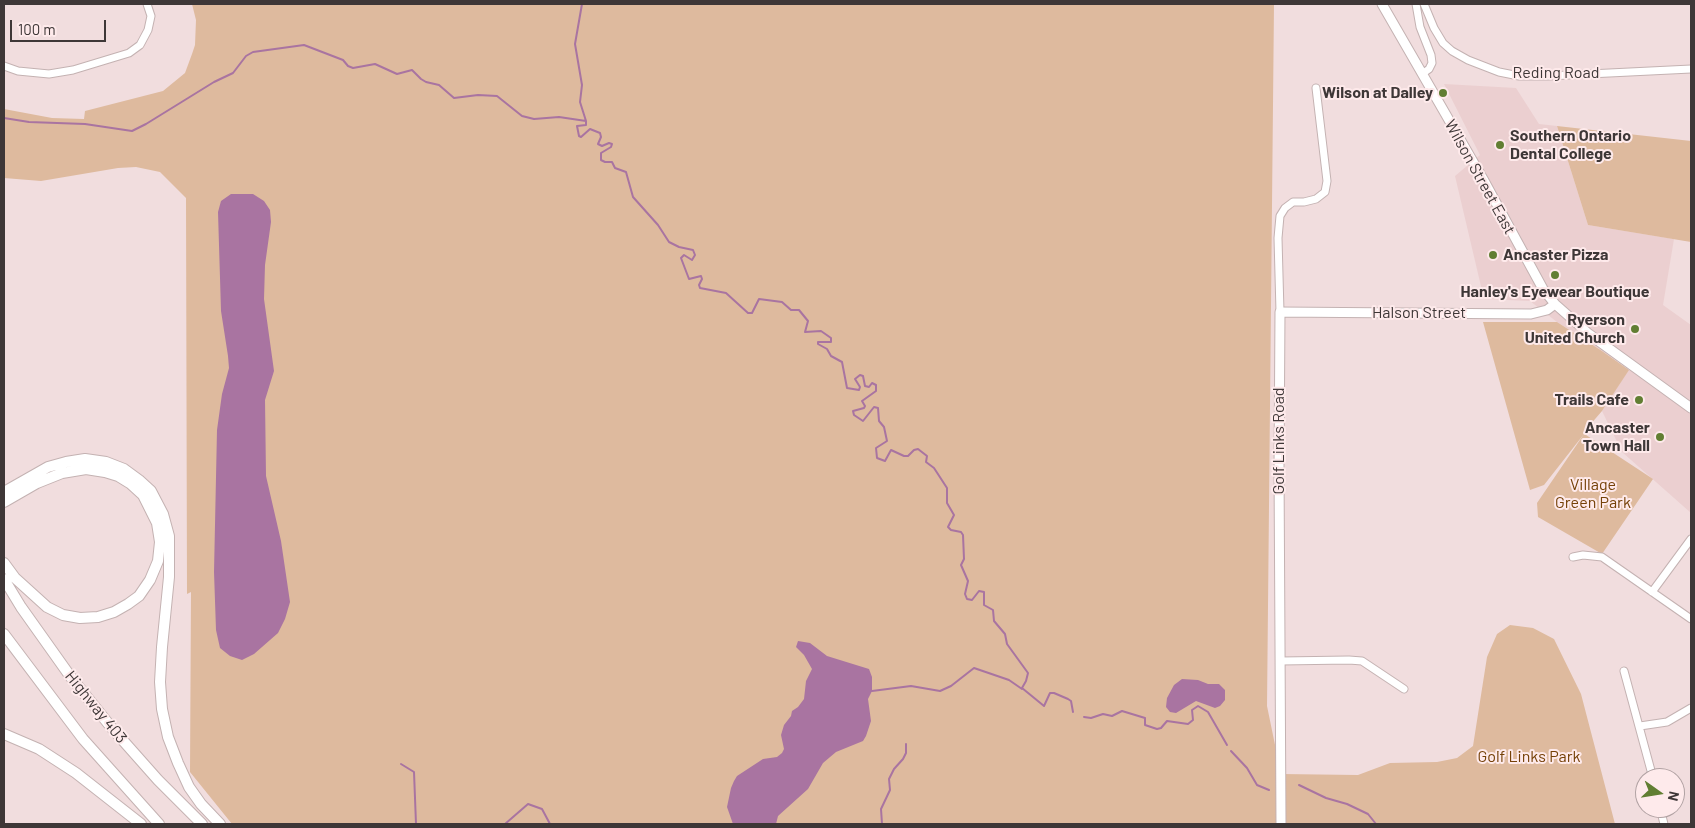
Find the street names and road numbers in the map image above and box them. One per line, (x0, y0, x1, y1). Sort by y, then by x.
street label: Reding Road (1513, 63, 1599, 83)
street label: Wilson Street East (1441, 116, 1519, 238)
street label: Halson Street (1372, 303, 1466, 323)
street label: Golf Links Road (1269, 387, 1289, 495)
street label: Highway 403 (61, 667, 131, 747)

